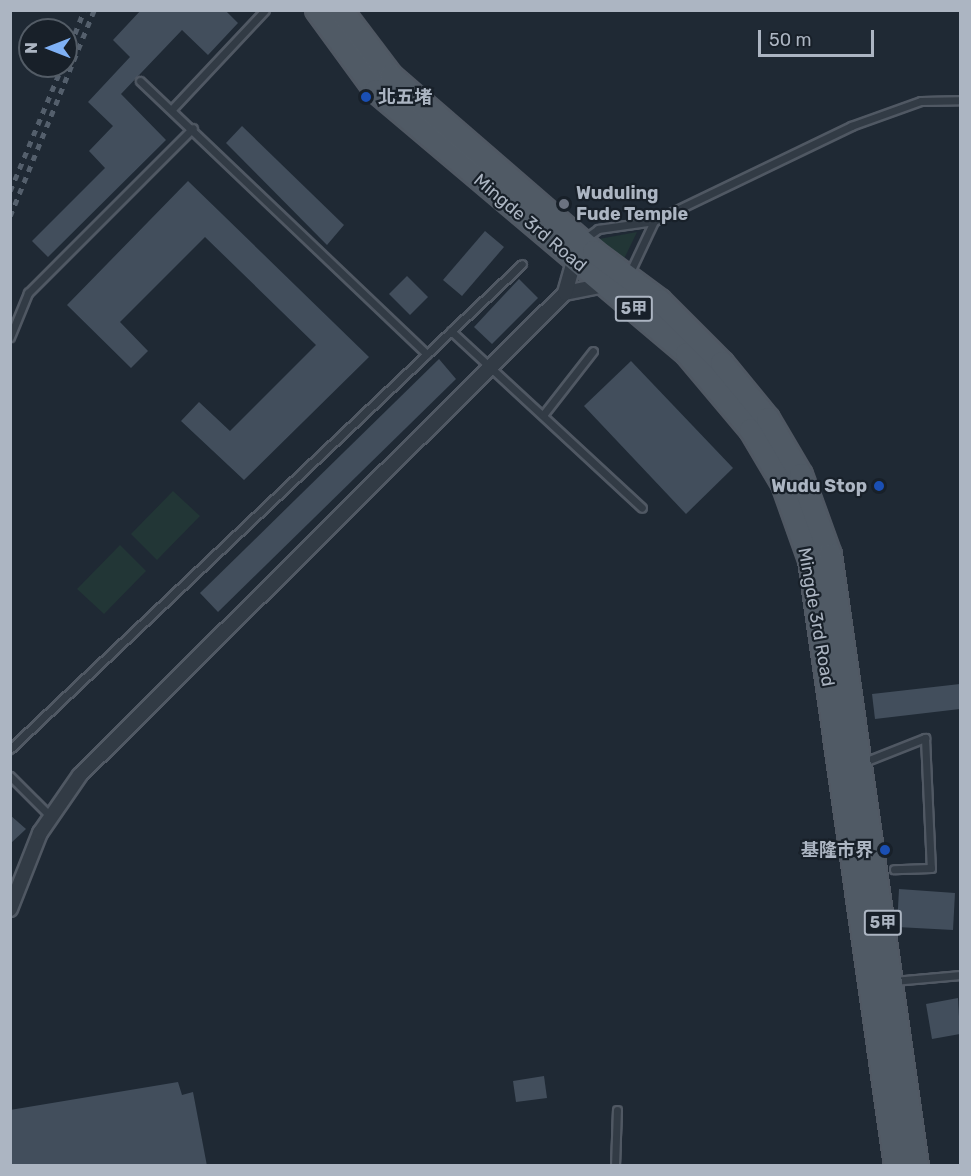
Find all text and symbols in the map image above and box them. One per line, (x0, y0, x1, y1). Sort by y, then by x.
north arrow (18, 18, 78, 78)
scale bar (761, 18, 876, 56)
text: 50 m (769, 29, 812, 51)
text: N (22, 42, 41, 54)
place label: 北五堵 (378, 86, 432, 108)
marker: 北五堵 (359, 90, 373, 104)
street label: Mingde 3rd Road (469, 169, 591, 277)
place label: Wuduling Fude Temple (576, 183, 689, 226)
marker: Wuduling Fude Temple (557, 197, 571, 211)
road number: 5甲 (614, 296, 654, 322)
place label: Wudu Stop (771, 475, 867, 497)
marker: Wudu Stop (872, 479, 886, 493)
street label: Mingde 3rd Road (793, 546, 839, 688)
place label: 基隆市界 (801, 839, 873, 861)
marker: 基隆市界 (878, 843, 892, 857)
road number: 5甲 (864, 910, 902, 936)

